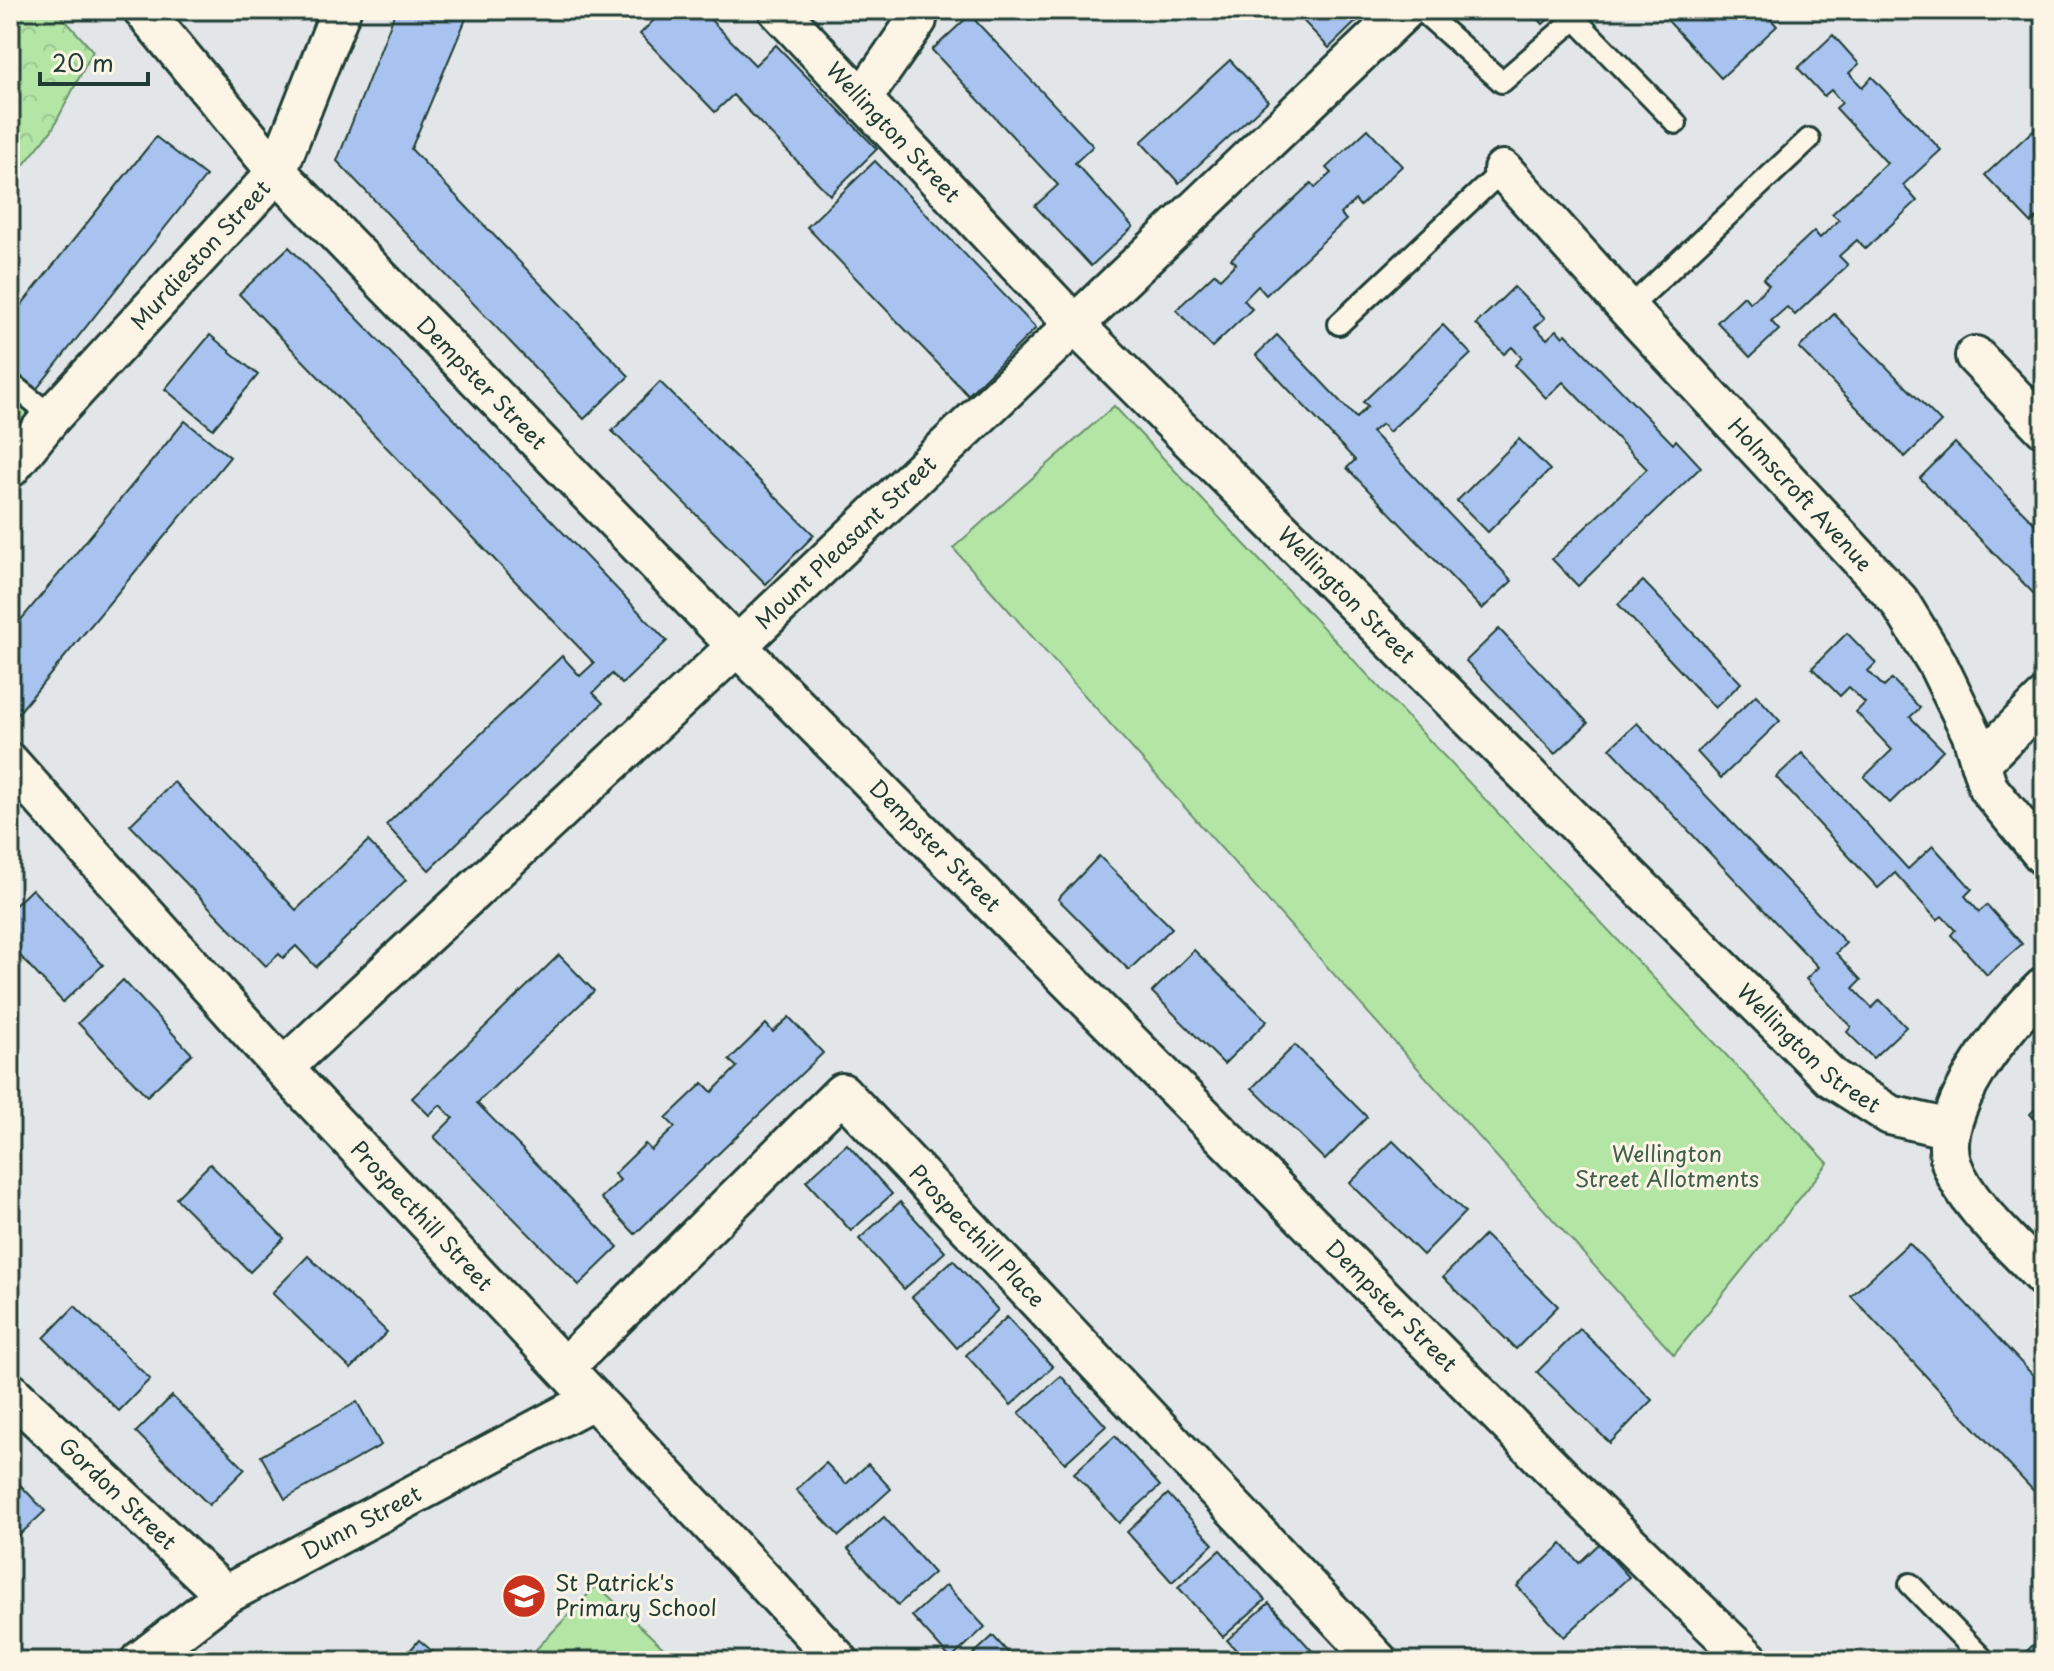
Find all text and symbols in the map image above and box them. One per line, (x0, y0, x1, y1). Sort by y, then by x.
scale bar (40, 36, 148, 86)
text: 20 m (52, 44, 114, 80)
street label: Wellington Street (820, 53, 969, 209)
street label: Murdieston Street (122, 172, 277, 336)
street label: Dempster Street (410, 307, 556, 456)
street label: Holmscroft Avenue (1721, 409, 1881, 578)
street label: Mount Pleasant Street (747, 447, 943, 636)
street label: Wellington Street (1271, 518, 1424, 670)
street label: Dempster Street (863, 771, 1010, 919)
street label: Wellington Street (1731, 975, 1888, 1120)
street label: Prospecthill Street (344, 1132, 502, 1298)
park label: Wellington Street Allotments (1575, 1136, 1759, 1194)
street label: Prospecthill Place (902, 1156, 1054, 1314)
street label: Dempster Street (1319, 1231, 1466, 1379)
street label: Gordon Street (52, 1429, 185, 1557)
street label: Dunn Street (295, 1476, 426, 1567)
place label: St Patrick's Primary School (555, 1565, 717, 1623)
school or university icon: St Patrick's Primary School (500, 1572, 548, 1620)

